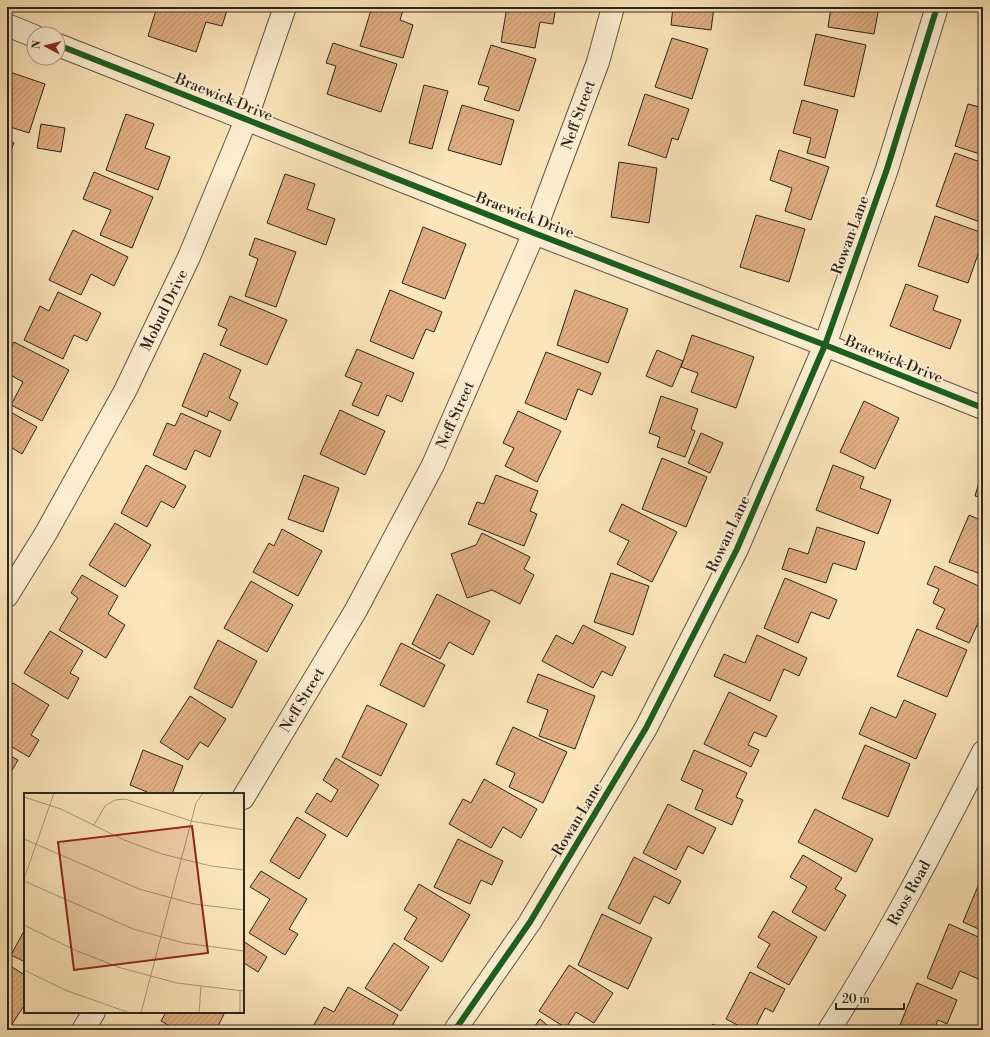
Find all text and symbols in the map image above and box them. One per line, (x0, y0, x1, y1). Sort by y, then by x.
north arrow (26, 26, 66, 66)
text: N (30, 39, 45, 50)
street label: Braewick Drive (171, 69, 276, 126)
street label: Neff Street (557, 77, 600, 152)
street label: Braewick Drive (472, 188, 577, 243)
street label: Rowan Lane (827, 193, 874, 277)
street label: Mobud Drive (136, 266, 192, 354)
street label: Braewick Drive (841, 331, 946, 388)
street label: Neff Street (432, 378, 479, 452)
street label: Rowan Lane (702, 493, 754, 576)
street label: Neff Street (276, 664, 329, 736)
street label: Rowan Lane (548, 779, 607, 860)
inset map (24, 793, 244, 1013)
street label: Roos Road (884, 857, 935, 929)
scale bar (836, 985, 904, 1011)
text: 20 m (842, 992, 870, 1007)

